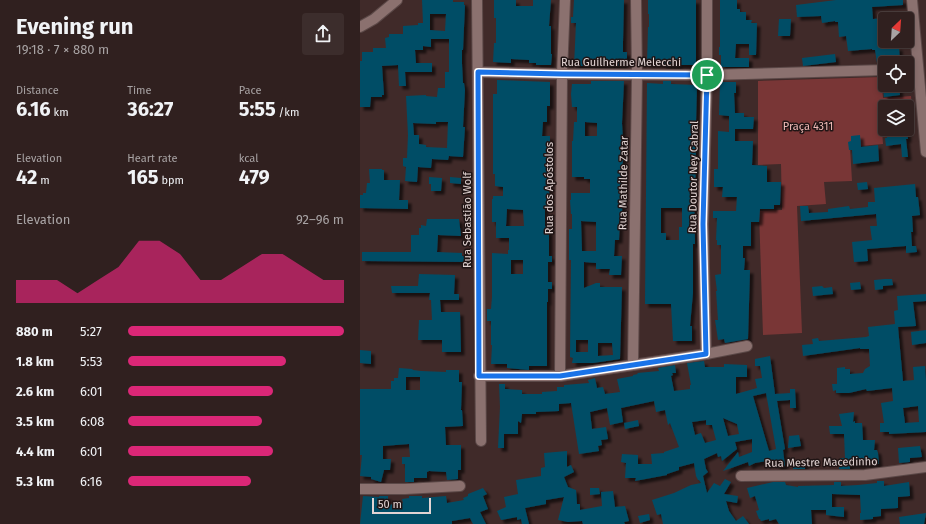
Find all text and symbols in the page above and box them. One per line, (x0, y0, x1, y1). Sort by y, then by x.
north arrow (878, 12, 914, 48)
map controls (878, 12, 914, 136)
text: Evening run (16, 13, 133, 40)
button: share (302, 13, 344, 55)
text: 19:18 · 7 × 880 m (16, 42, 109, 57)
street label: Rua Guilherme Melecchi (561, 56, 681, 69)
button: locate (878, 56, 914, 92)
pin (690, 58, 724, 92)
icon: arrive (696, 64, 718, 86)
text: Distance (16, 84, 59, 97)
text: Time (127, 84, 152, 97)
text: Pace (239, 84, 261, 97)
text: 6.16 (16, 97, 51, 121)
text: 36:27 (127, 97, 173, 121)
text: 5:55 (239, 97, 276, 121)
button: layers (878, 100, 914, 136)
text: km (51, 106, 69, 119)
text: /km (276, 106, 299, 119)
park label: Praça 4311 (783, 120, 833, 133)
street label: Rua Doutor Ney Cabral (686, 121, 701, 233)
street label: Rua Mathilde Zatar (616, 135, 631, 230)
street label: Rua dos Apóstolos (543, 142, 556, 234)
text: Elevation (16, 152, 62, 165)
text: Heart rate (127, 152, 177, 165)
text: kcal (239, 152, 258, 165)
text: 42 (16, 165, 37, 189)
text: 165 (127, 165, 159, 189)
text: 479 (239, 165, 270, 189)
street label: Rua Sebastião Wolf (461, 171, 474, 268)
text: m (37, 174, 50, 187)
text: bpm (159, 174, 184, 187)
text: Elevation (16, 212, 70, 227)
text: 92–96 m (296, 212, 344, 227)
text: 880 m (16, 324, 53, 339)
text: 5:27 (80, 324, 102, 339)
text: 1.8 km (16, 354, 54, 369)
text: 5:53 (80, 354, 103, 369)
text: 2.6 km (16, 384, 54, 399)
text: 6:01 (80, 384, 103, 399)
text: 3.5 km (16, 414, 54, 429)
text: 6:08 (80, 414, 104, 429)
text: 4.4 km (16, 444, 55, 459)
text: 6:01 (80, 444, 103, 459)
street label: Rua Mestre Macedinho (764, 455, 878, 470)
text: 5.3 km (16, 474, 54, 489)
text: 6:16 (80, 474, 102, 489)
scale bar (372, 496, 431, 515)
text: 50 m (378, 498, 402, 511)

